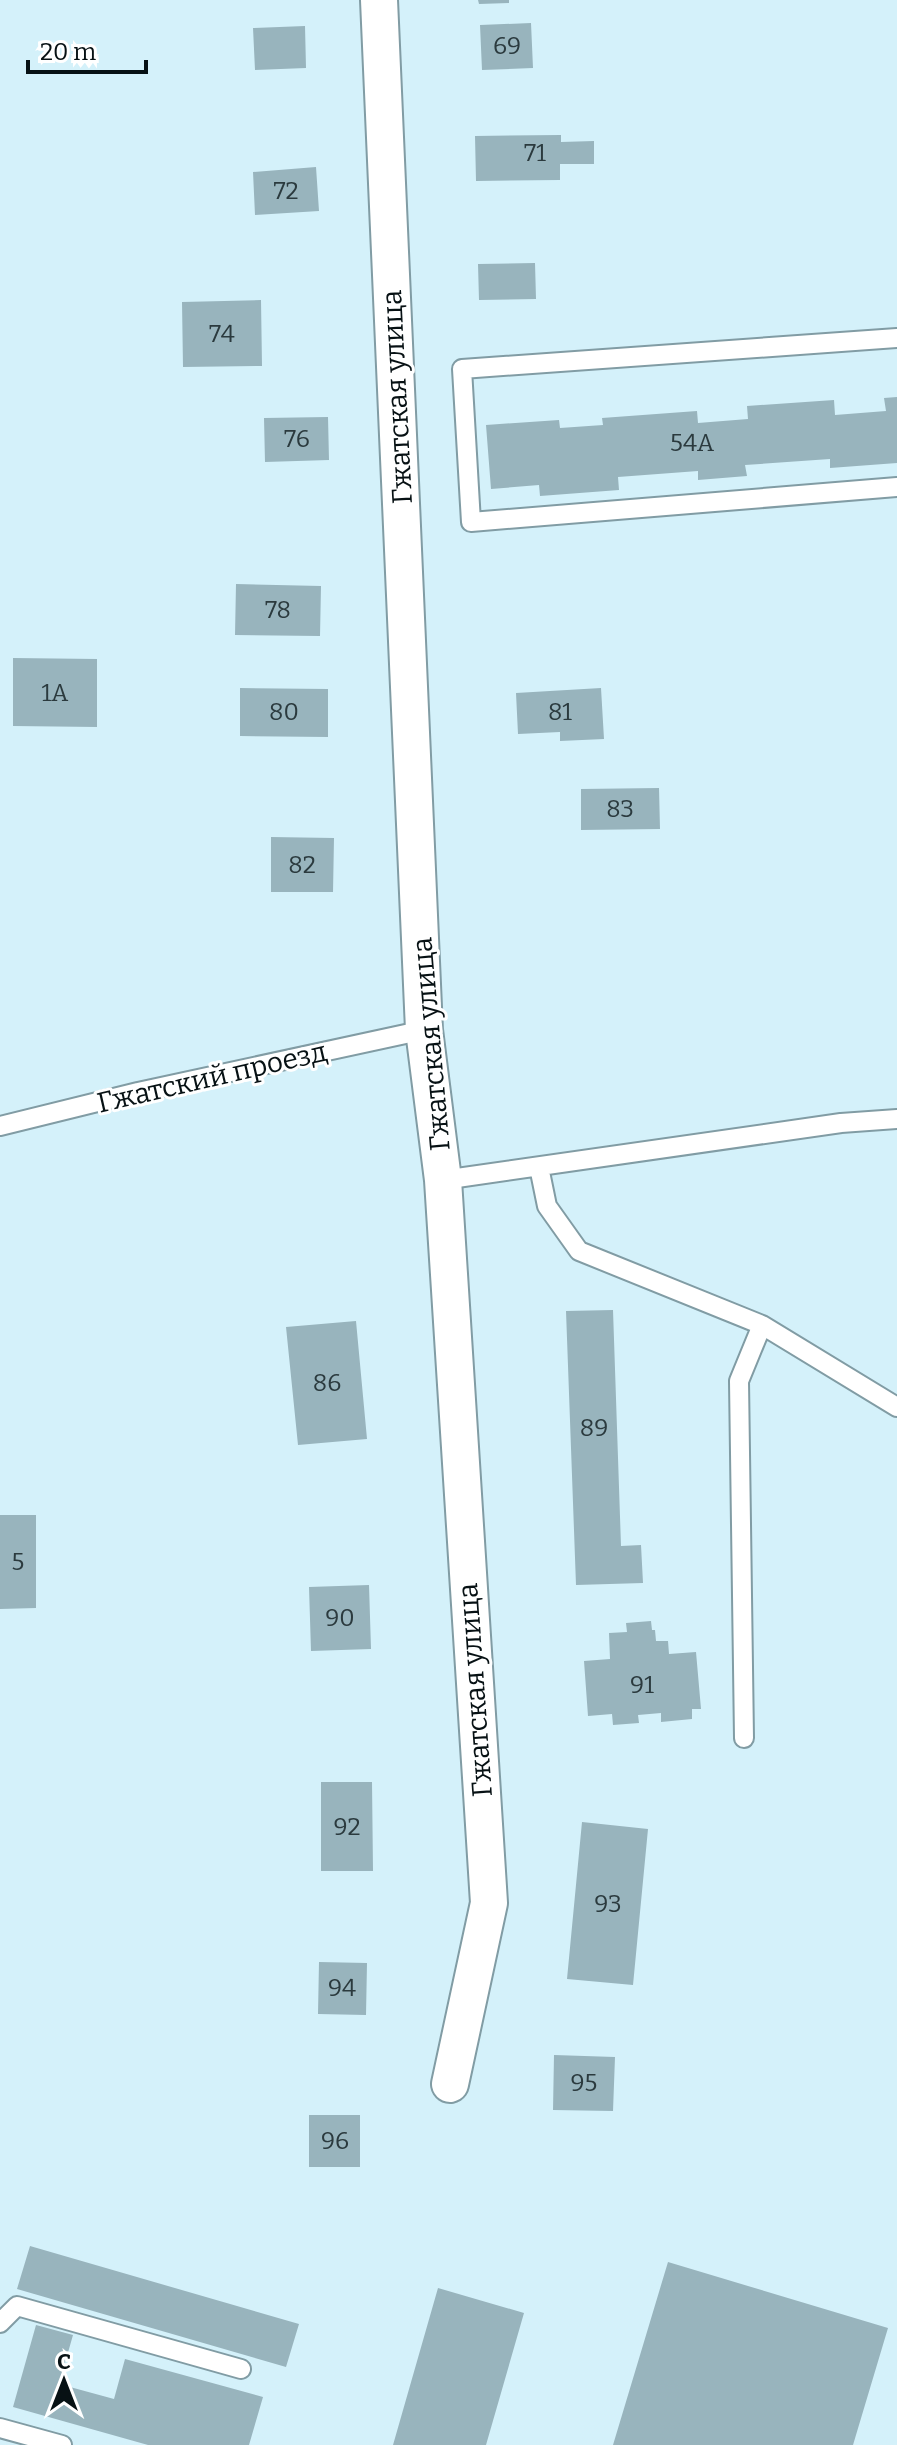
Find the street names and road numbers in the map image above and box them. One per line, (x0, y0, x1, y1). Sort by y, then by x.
street label: Гжатская улица (375, 289, 419, 505)
street label: Гжатская улица (405, 936, 457, 1152)
street label: Гжатский проезд (94, 1035, 330, 1119)
street label: Гжатская улица (451, 1582, 499, 1798)

